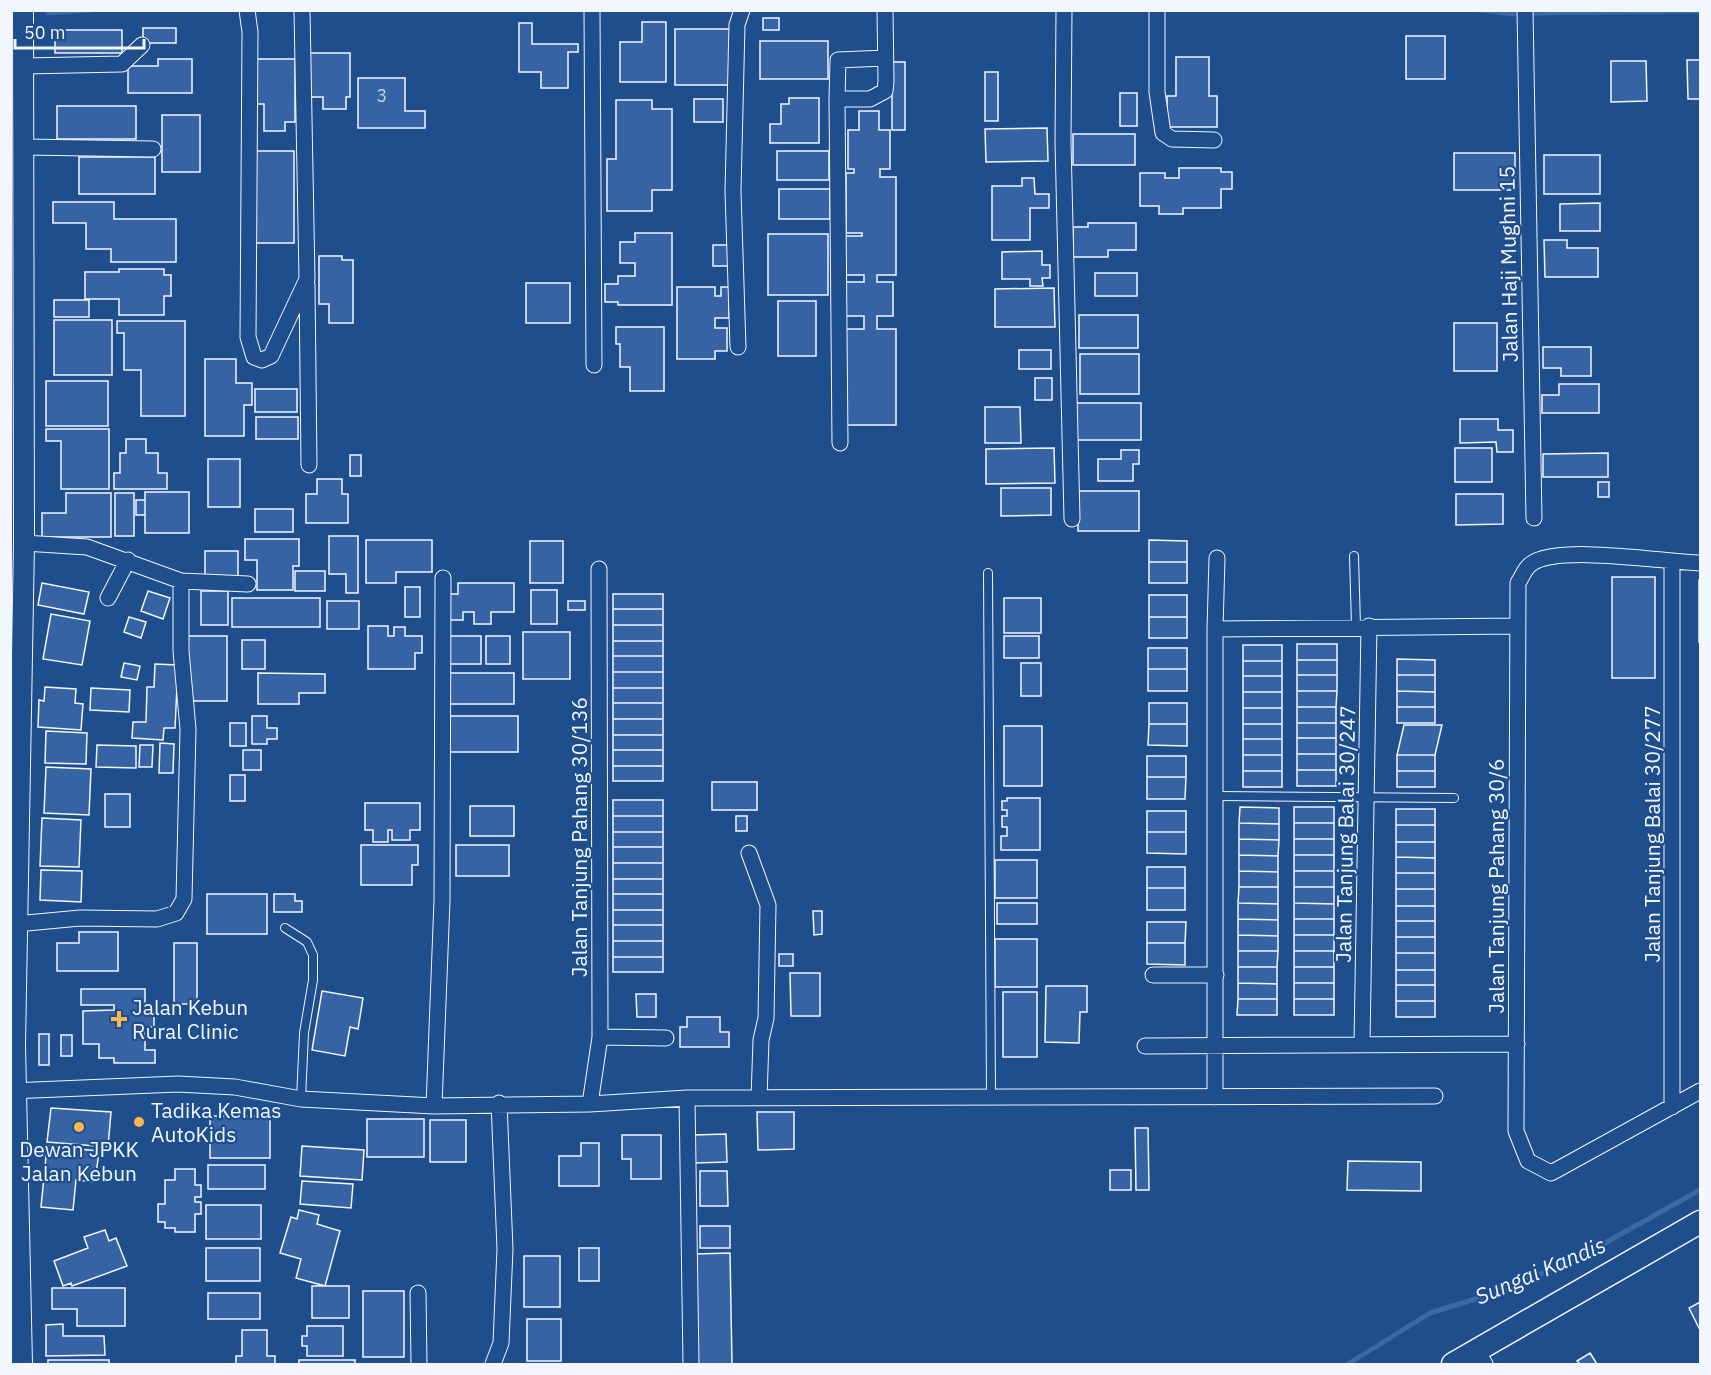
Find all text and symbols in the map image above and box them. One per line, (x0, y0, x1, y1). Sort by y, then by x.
scale bar (15, 12, 144, 50)
text: 50 m (24, 21, 66, 44)
house number: 3 (377, 84, 387, 107)
street label: Jalan Haji Mughni 15 (1492, 165, 1524, 363)
street label: Jalan Tanjung Pahang 30/136 (565, 697, 593, 977)
street label: Jalan Tanjung Balai 30/247 (1329, 705, 1361, 963)
street label: Jalan Tanjung Balai 30/277 (1638, 705, 1666, 963)
street label: Jalan Tanjung Pahang 30/6 (1482, 758, 1510, 1014)
place label: Jalan Kebun Rural Clinic (132, 993, 248, 1045)
marker: Jalan Kebun Rural Clinic (110, 1010, 128, 1028)
place label: Tadika Kemas AutoKids (151, 1096, 281, 1148)
marker: Tadika Kemas AutoKids (132, 1115, 146, 1129)
marker: Dewan JPKK Jalan Kebun (72, 1120, 86, 1134)
place label: Dewan JPKK Jalan Kebun (19, 1135, 139, 1187)
water label: Sungai Kandis (1470, 1229, 1610, 1311)

